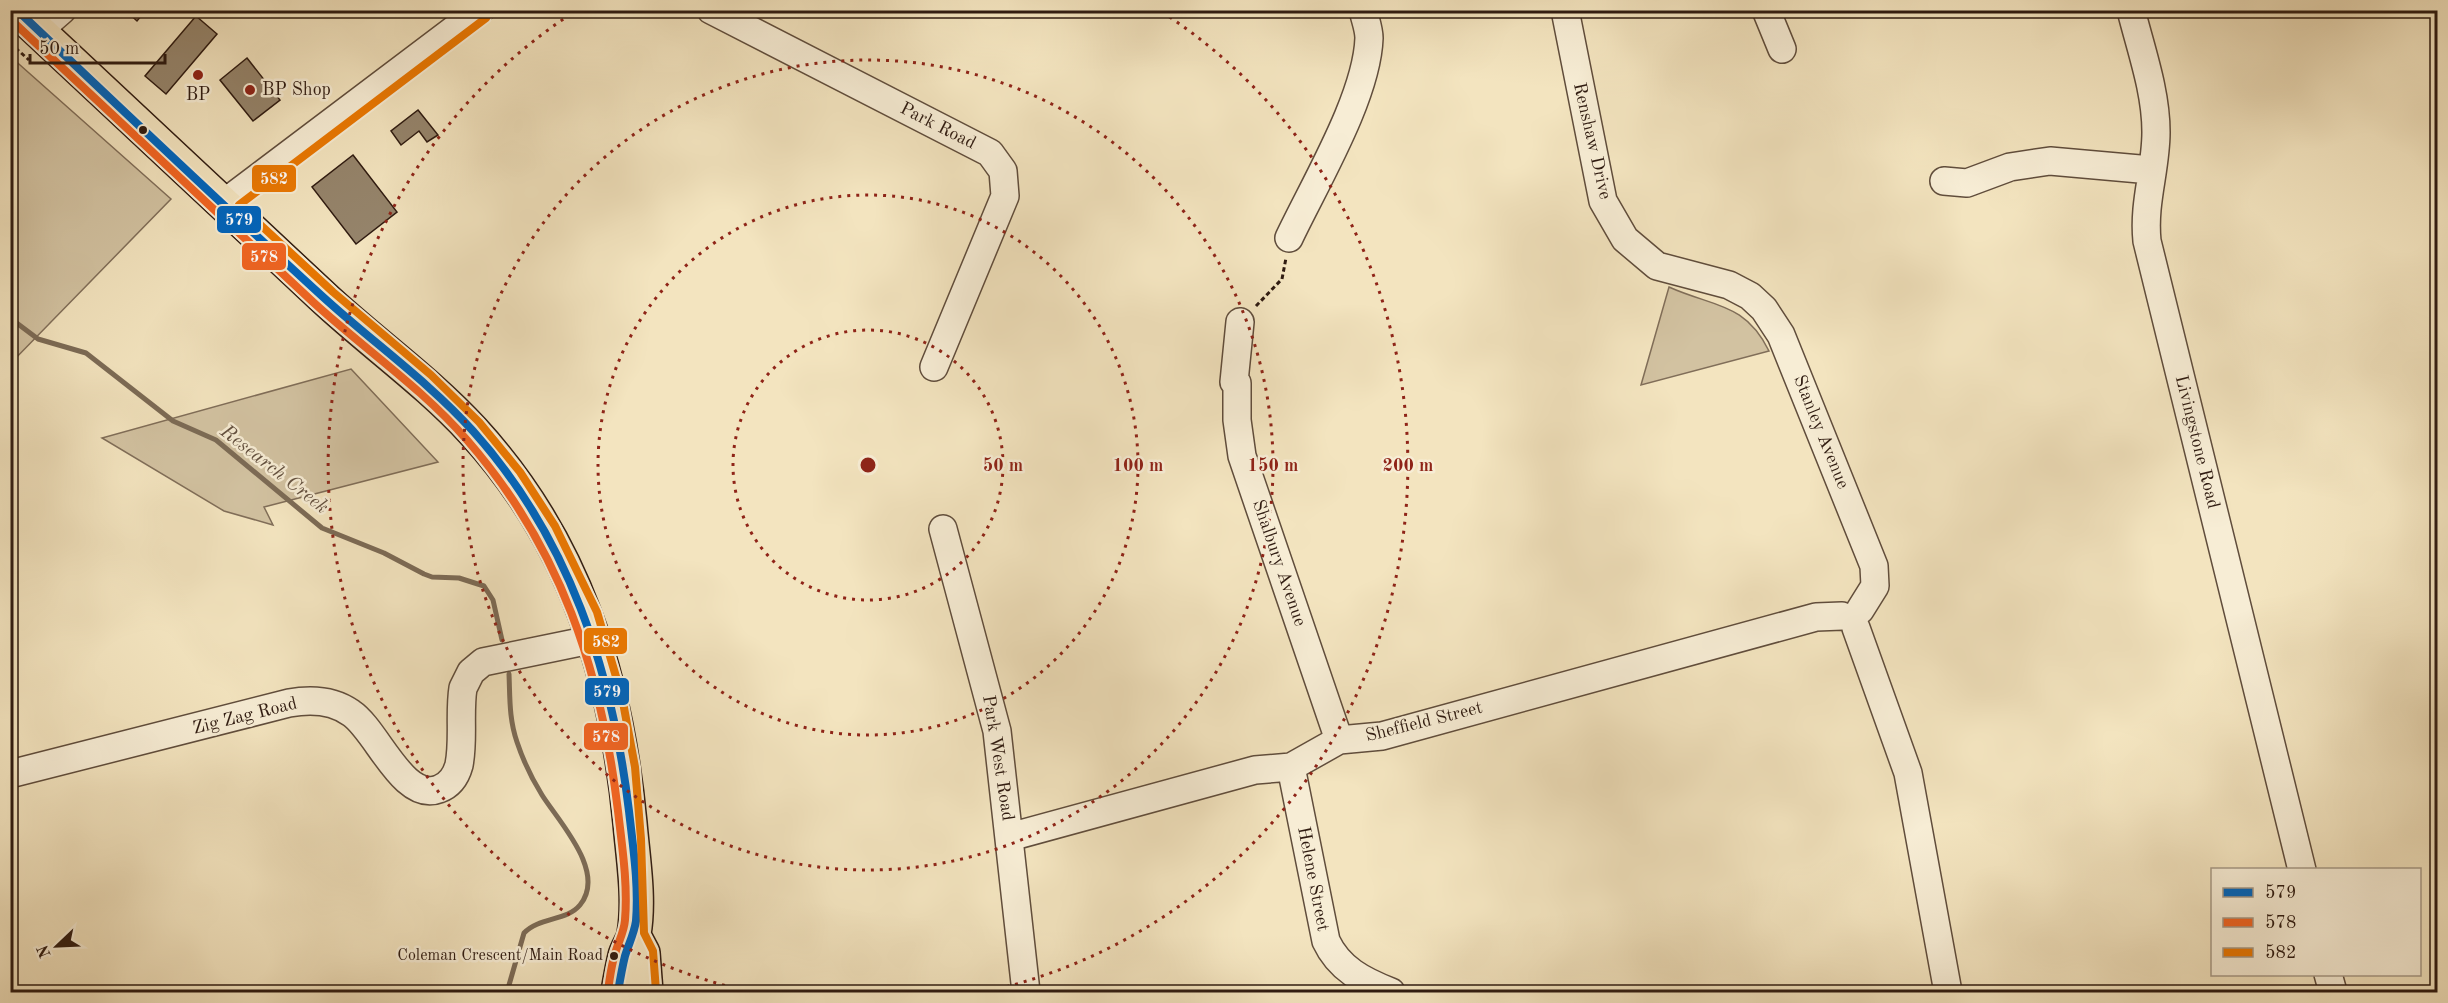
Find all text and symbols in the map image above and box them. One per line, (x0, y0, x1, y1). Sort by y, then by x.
scale bar (30, 27, 165, 65)
text: 50 m (39, 40, 79, 58)
marker: BP (191, 68, 205, 82)
place label: BP Shop (262, 81, 331, 99)
street label: Renshaw Drive (1570, 81, 1614, 201)
marker: BP Shop (243, 83, 257, 97)
place label: BP (186, 86, 210, 104)
street label: Park Road (897, 99, 979, 153)
unlabelled marker (137, 124, 149, 136)
line badge: 582 (251, 164, 297, 193)
text: 582 (260, 172, 288, 188)
line badge: 579 (216, 205, 262, 234)
text: 579 (225, 213, 253, 229)
line badge: 578 (241, 242, 287, 271)
text: 578 (250, 250, 278, 266)
street label: Stanley Avenue (1790, 373, 1852, 491)
street label: Livingstone Road (2172, 373, 2222, 511)
water label: Research Creek (215, 421, 332, 518)
centre of rings (858, 455, 878, 475)
text: 50 m (983, 457, 1023, 475)
text: 100 m (1113, 457, 1163, 475)
text: 150 m (1248, 457, 1298, 475)
text: 200 m (1383, 457, 1433, 475)
street label: Shalbury Avenue (1249, 497, 1309, 629)
line badge: 582 (583, 627, 628, 655)
text: 582 (592, 635, 620, 651)
line badge: 579 (584, 677, 630, 706)
text: 579 (593, 685, 621, 701)
street label: Zig Zag Road (191, 694, 299, 738)
street label: Park West Road (979, 694, 1017, 822)
street label: Sheffield Street (1364, 699, 1484, 745)
line badge: 578 (583, 722, 629, 751)
text: 578 (592, 730, 620, 746)
street label: Helene Street (1294, 825, 1332, 933)
legend (2211, 868, 2421, 976)
text: 579 (2265, 884, 2296, 902)
text: 578 (2265, 914, 2296, 932)
north arrow (27, 916, 87, 976)
text: N (35, 942, 55, 960)
text: 582 (2265, 944, 2296, 962)
place label: Coleman Crescent/Main Road (397, 948, 603, 964)
marker: Coleman Crescent/Main Road (608, 950, 620, 962)

